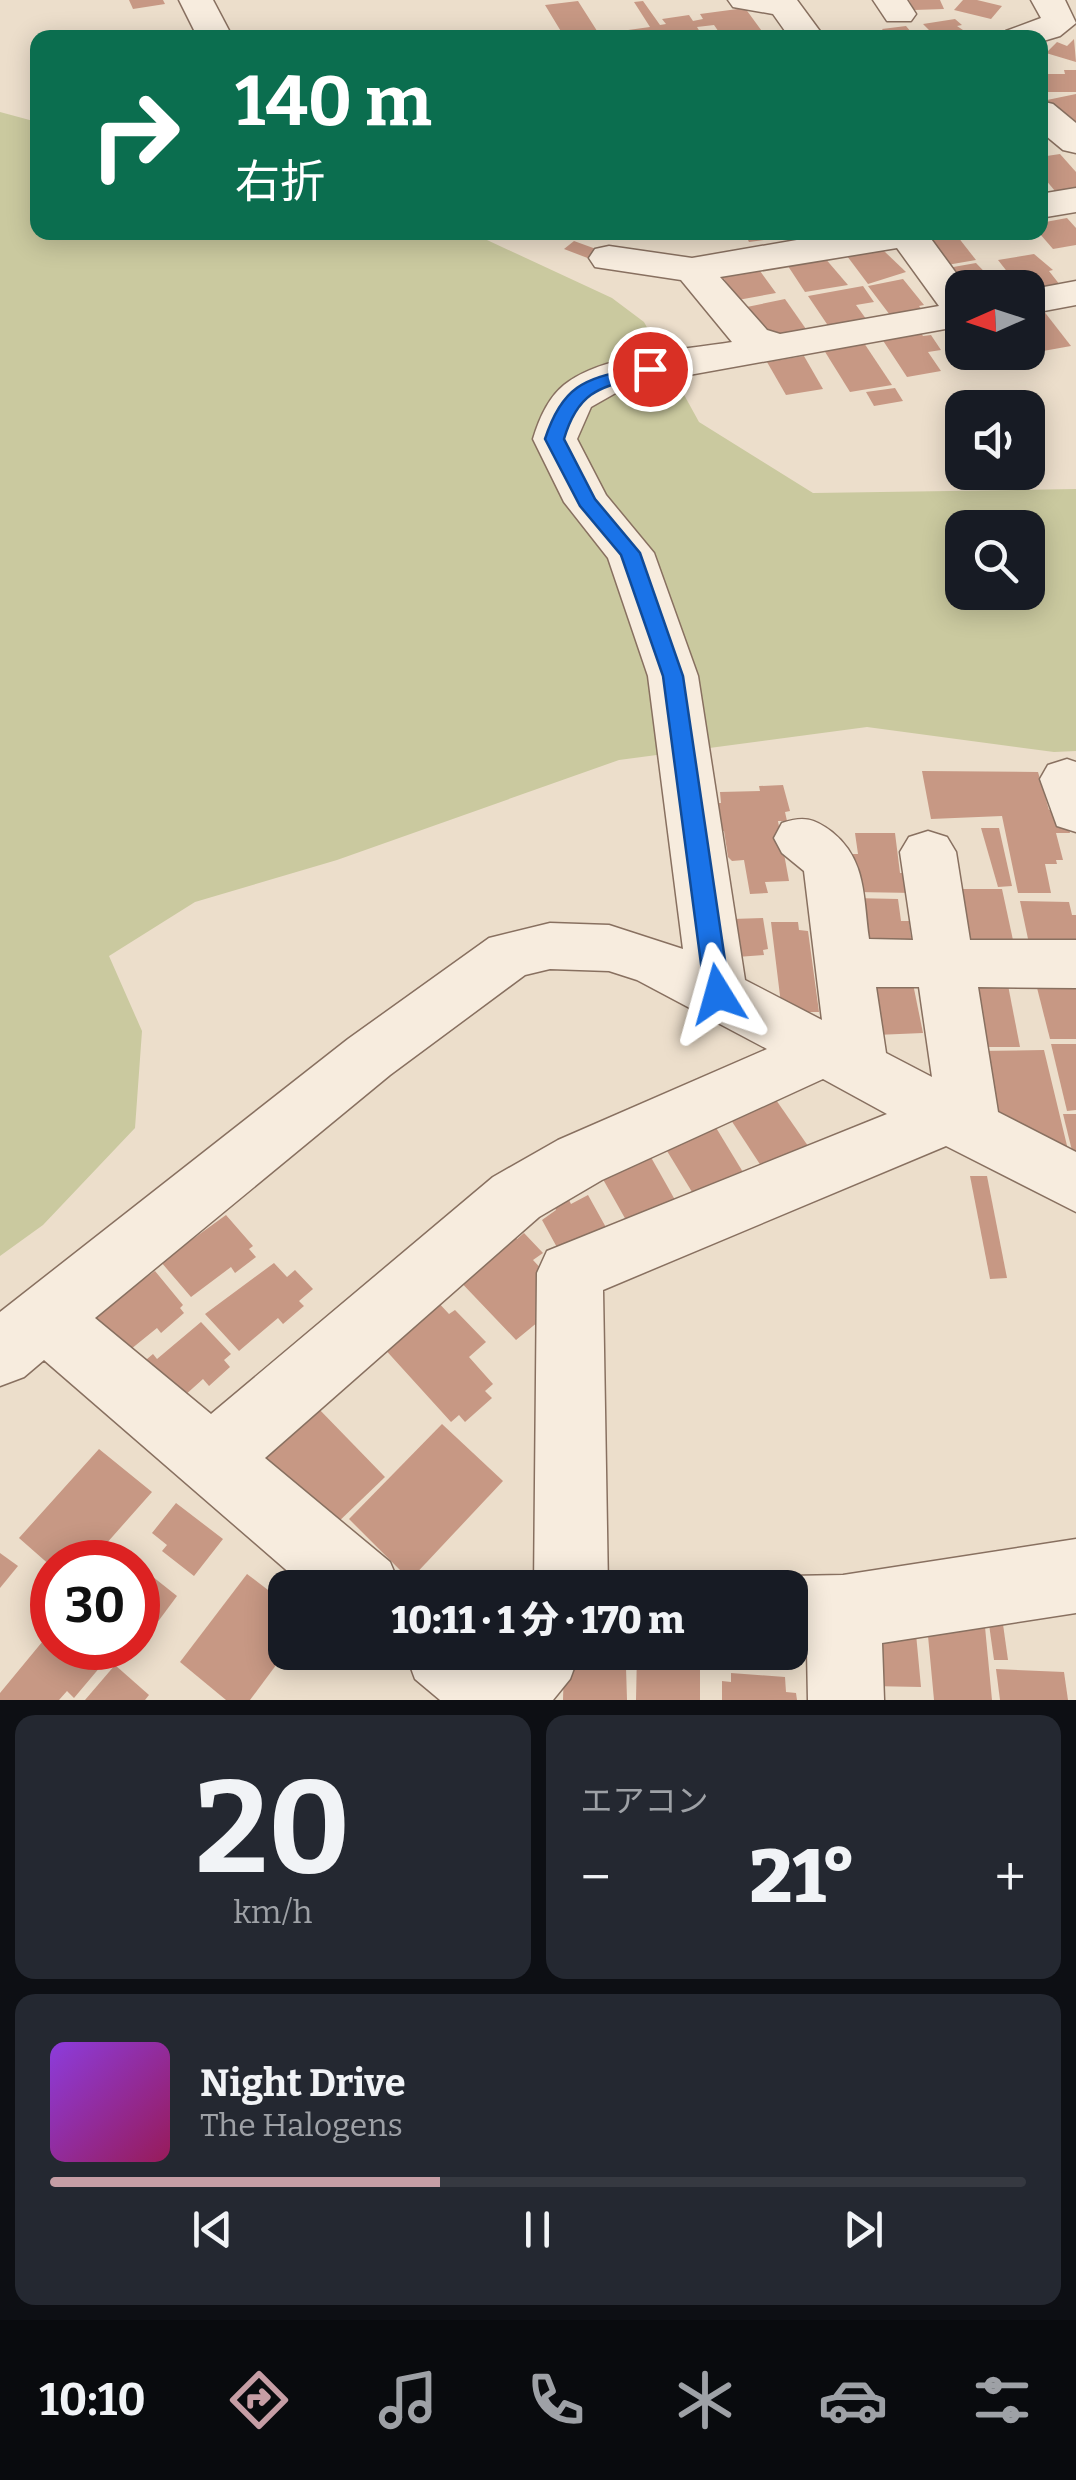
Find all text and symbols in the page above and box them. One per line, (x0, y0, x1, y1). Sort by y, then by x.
text: 140 m (235, 60, 432, 144)
icon: right (70, 70, 200, 200)
text: 右折 (235, 155, 325, 209)
north arrow (945, 270, 1045, 370)
map controls (945, 270, 1045, 610)
pin (608, 327, 693, 412)
icon: arrive (623, 342, 678, 397)
button: sound (945, 390, 1045, 490)
button: search (945, 510, 1045, 610)
position arrow (666, 942, 770, 1046)
speed limit sign: 30 (30, 1540, 160, 1670)
text: 10:11 · 1 分 · 170 m (391, 1597, 685, 1643)
text: 20 (195, 1750, 351, 1906)
text: エアコン (581, 1782, 709, 1820)
text: 21° (750, 1832, 856, 1922)
text: − (581, 1845, 611, 1911)
text: + (995, 1845, 1026, 1911)
text: km/h (233, 1893, 312, 1931)
text: Night Drive (200, 2060, 406, 2106)
text: The Halogens (200, 2106, 403, 2144)
icon: previous (185, 2202, 240, 2257)
icon: pause (510, 2202, 565, 2257)
icon: next (836, 2202, 891, 2257)
icon: directions (224, 2365, 294, 2435)
icon: music (373, 2365, 443, 2435)
icon: phone (521, 2365, 591, 2435)
icon: climate (670, 2365, 740, 2435)
icon: car (818, 2365, 888, 2435)
icon: filters (967, 2365, 1037, 2435)
text: 10:10 (39, 2373, 146, 2427)

